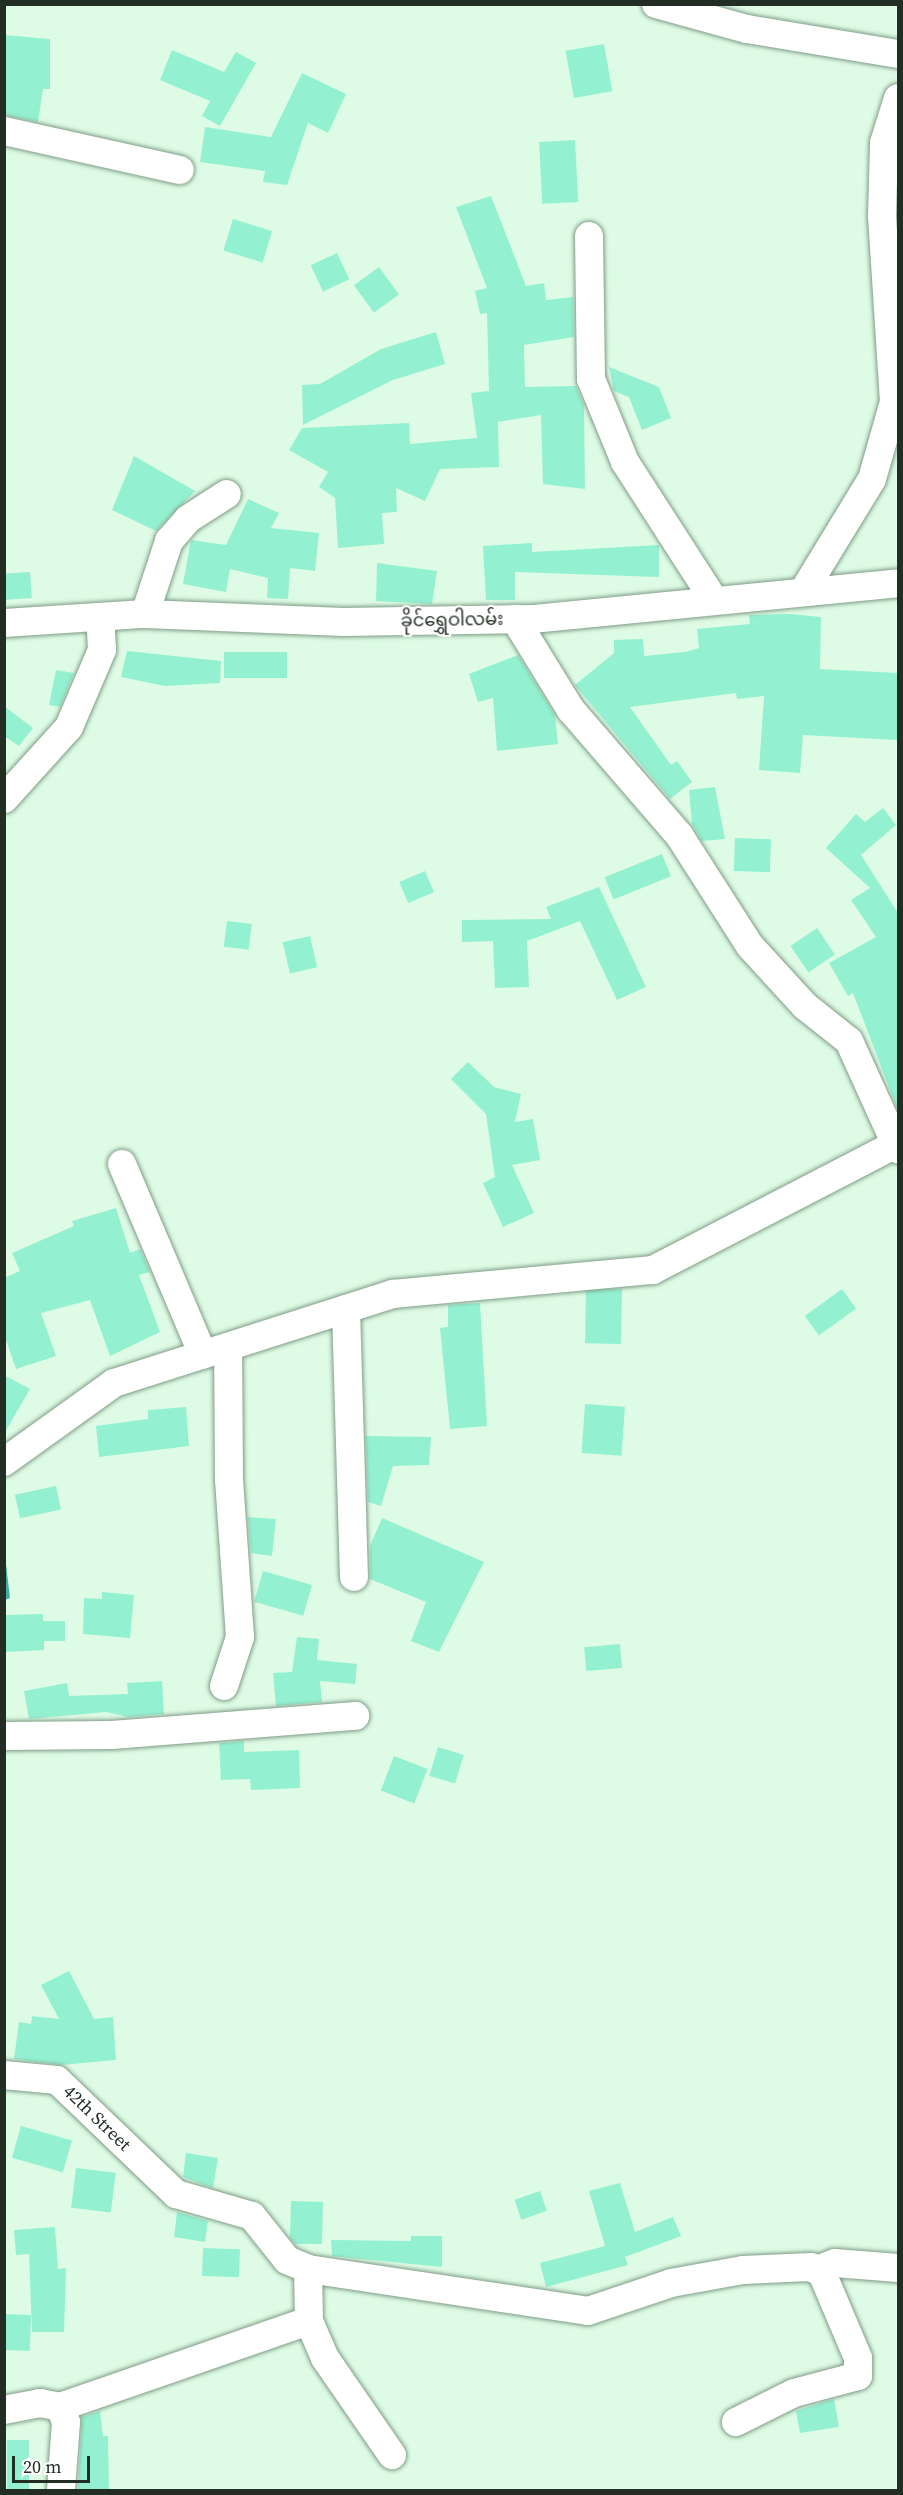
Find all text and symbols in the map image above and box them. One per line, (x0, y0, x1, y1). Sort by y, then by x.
street label: ခိုင်ရွှေဝါလမ်း (400, 608, 504, 632)
street label: 42th Street (59, 2081, 135, 2155)
scale bar (15, 2444, 93, 2482)
text: 20 m (23, 2454, 61, 2479)

